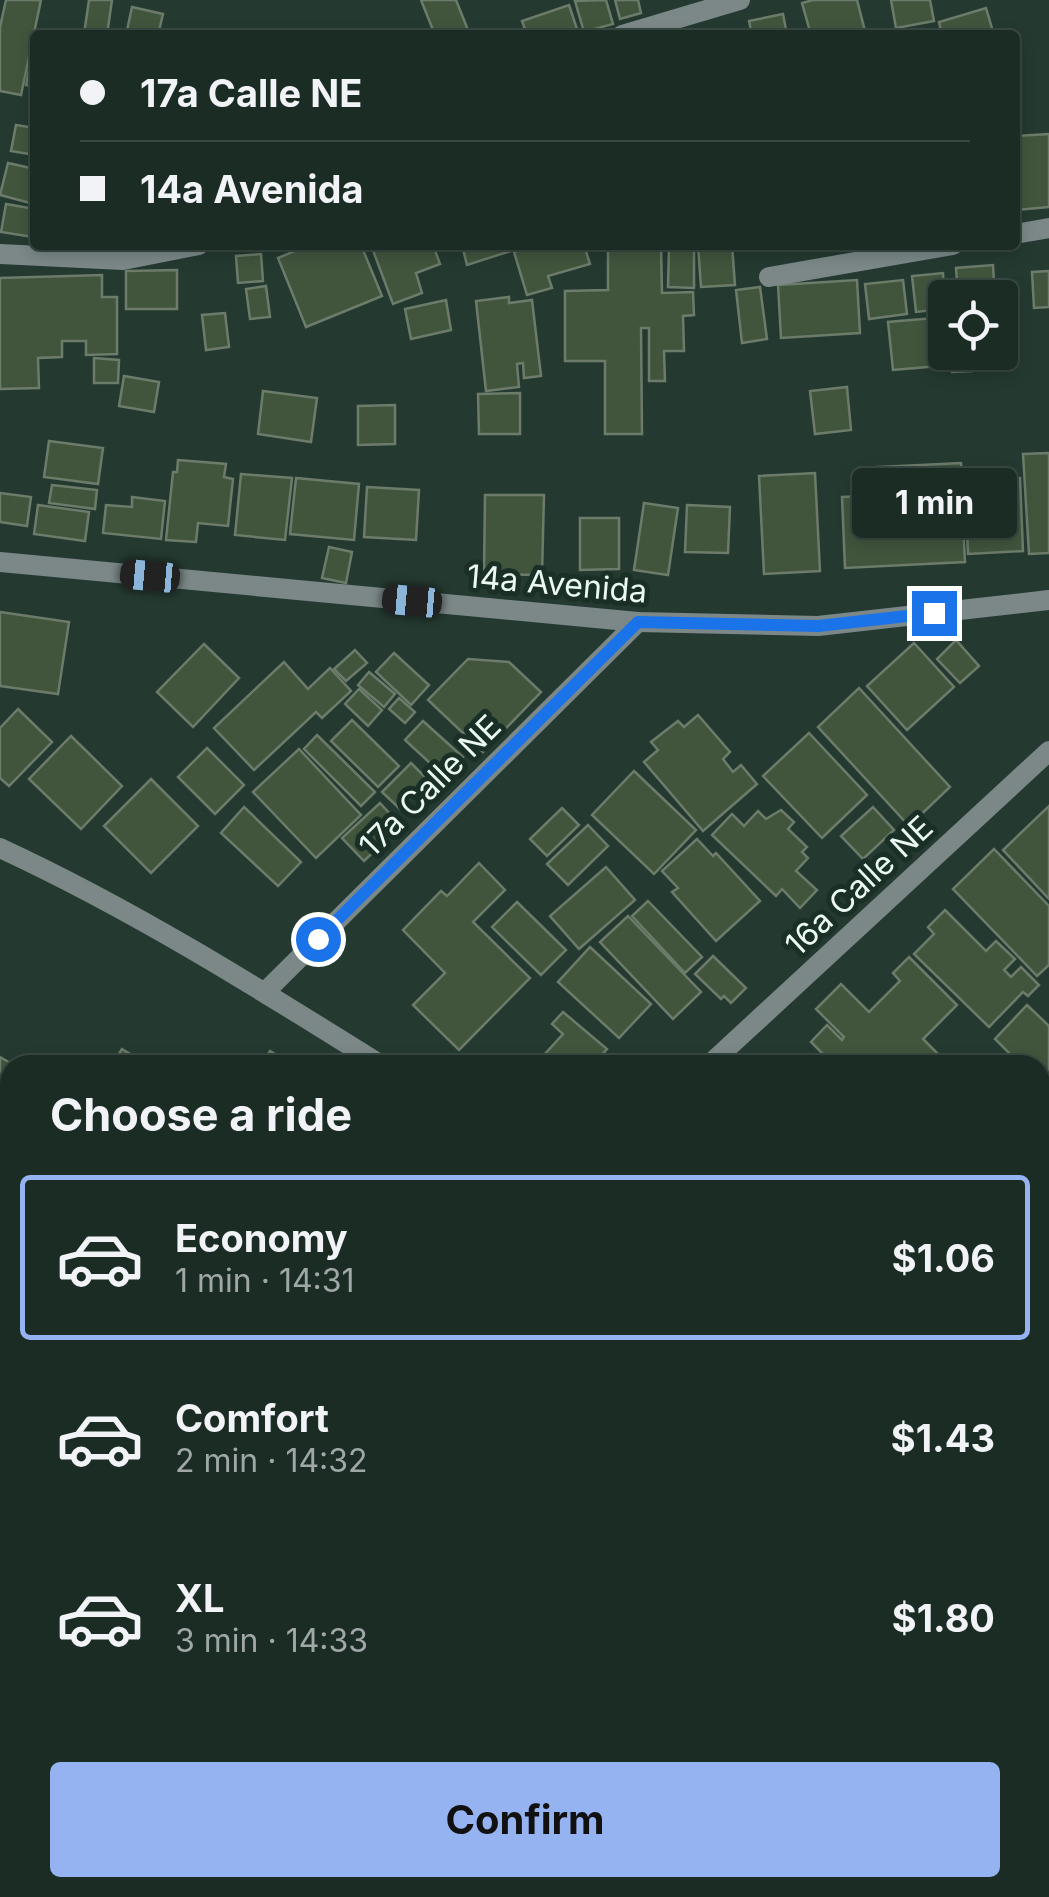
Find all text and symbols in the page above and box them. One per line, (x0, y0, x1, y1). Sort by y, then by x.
text: 17a Calle NE (140, 70, 362, 116)
text: 14a Avenida (140, 166, 364, 212)
map controls (928, 280, 1018, 370)
button: locate (928, 280, 1018, 370)
callout: 1 min (852, 468, 1016, 538)
text: 1 min (895, 483, 974, 522)
street label: 14a Avenida (465, 556, 649, 611)
car (119, 558, 181, 594)
car (381, 583, 443, 619)
route end (912, 591, 957, 636)
street label: 17a Calle NE (351, 707, 509, 865)
street label: 16a Calle NE (777, 807, 941, 964)
route start (296, 917, 341, 962)
text: Choose a ride (50, 1087, 352, 1142)
icon: car (55, 1213, 145, 1303)
text: Economy (175, 1215, 348, 1261)
text: $1.06 (892, 1235, 995, 1281)
text: 1 min · 14:31 (175, 1261, 355, 1300)
icon: car (55, 1393, 145, 1483)
text: Comfort (175, 1395, 329, 1441)
text: $1.43 (891, 1415, 995, 1461)
text: 2 min · 14:32 (175, 1441, 368, 1480)
icon: car (55, 1573, 145, 1663)
text: XL (175, 1575, 225, 1621)
text: $1.80 (892, 1595, 995, 1641)
text: 3 min · 14:33 (175, 1621, 368, 1660)
button: Confirm (50, 1762, 1000, 1877)

